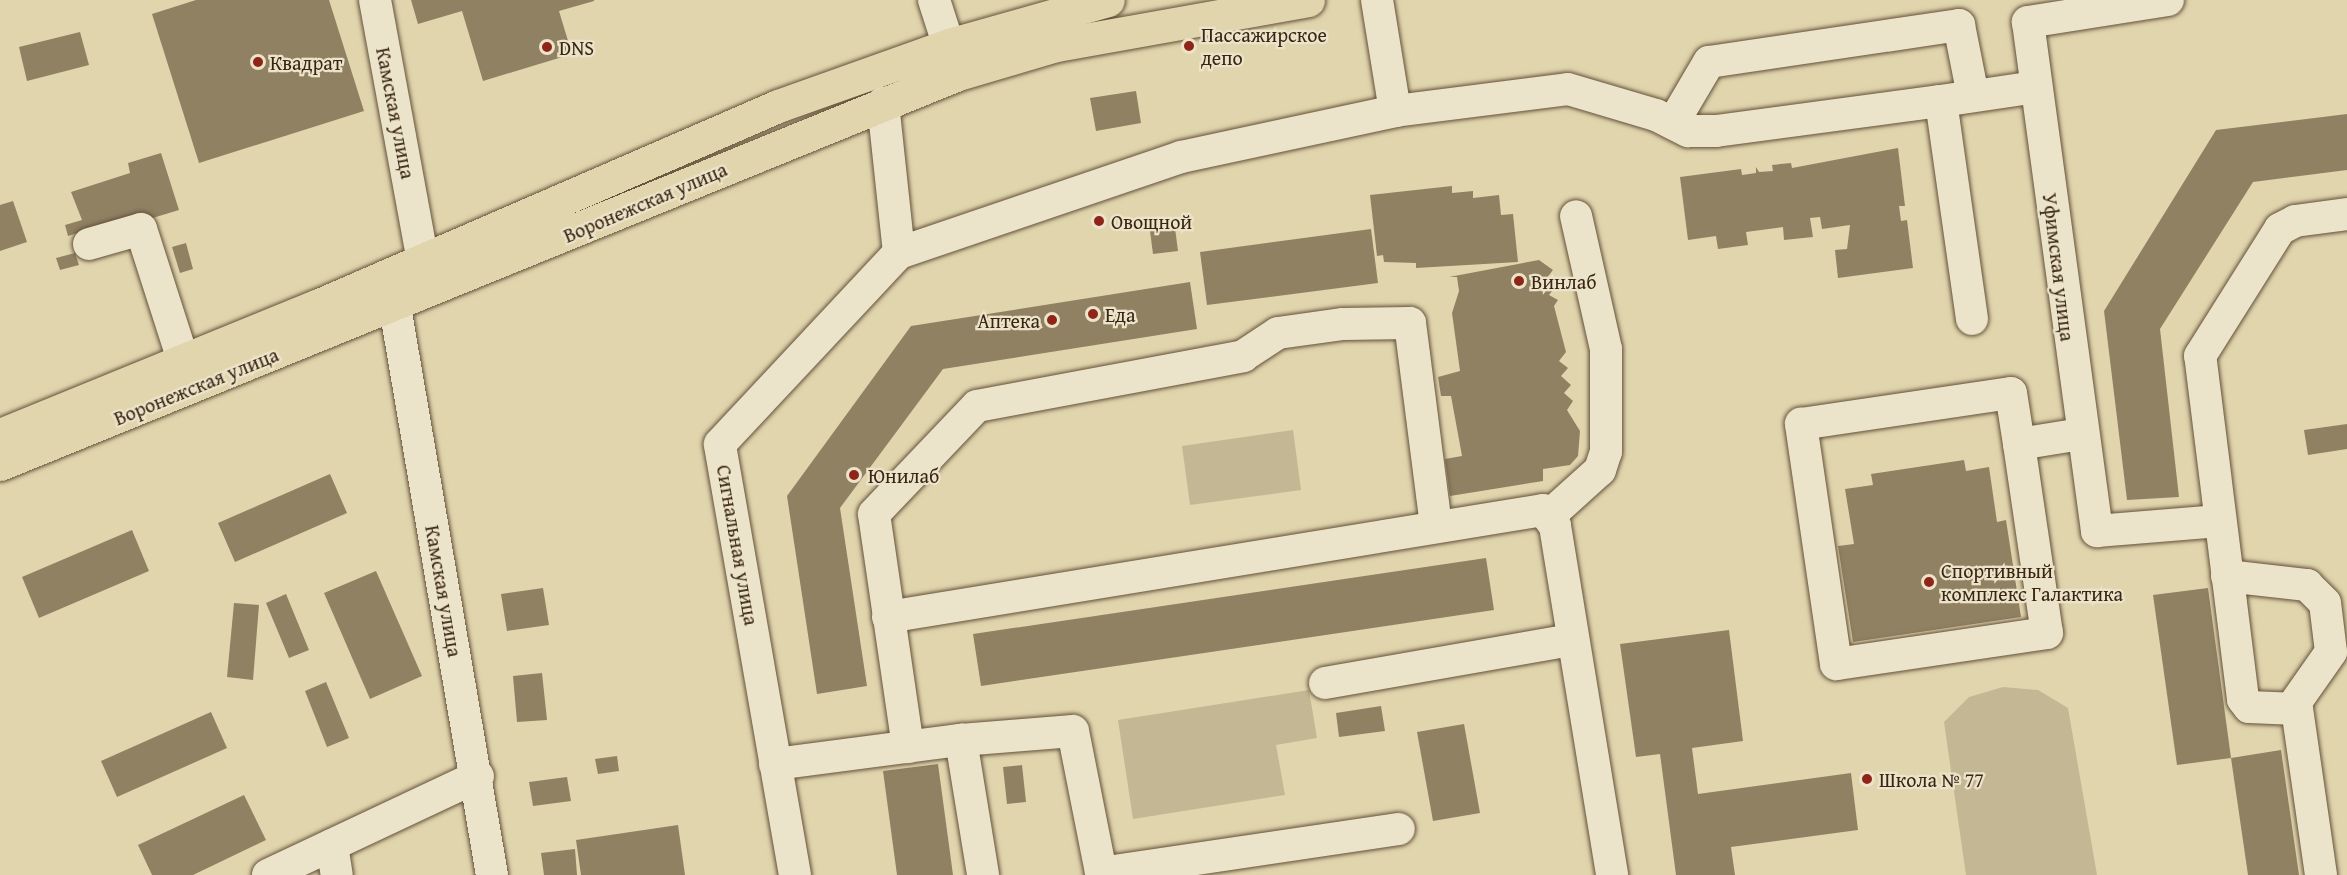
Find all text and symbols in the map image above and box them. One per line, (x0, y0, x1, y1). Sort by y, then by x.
place label: Пассажирское депо (1201, 22, 1327, 69)
place label: DNS (559, 35, 594, 59)
marker: Пассажирское депо (1182, 39, 1196, 53)
marker: DNS (540, 40, 554, 54)
street label: Камская улица (371, 45, 421, 181)
place label: Квадрат (270, 50, 342, 74)
marker: Квадрат (251, 55, 265, 69)
street label: Воронежская улица (560, 157, 730, 247)
street label: Уфимская улица (2038, 192, 2080, 342)
place label: Овощной (1111, 209, 1192, 233)
marker: Овощной (1092, 214, 1106, 228)
place label: Винлаб (1531, 269, 1597, 293)
marker: Винлаб (1512, 274, 1526, 288)
place label: Еда (1105, 302, 1136, 326)
marker: Еда (1086, 307, 1100, 321)
place label: Аптека (978, 308, 1040, 332)
marker: Аптека (1045, 313, 1059, 327)
street label: Воронежская улица (110, 342, 282, 430)
street label: Сигнальная улица (712, 463, 764, 627)
place label: Юнилаб (868, 463, 939, 487)
marker: Юнилаб (845, 466, 863, 484)
street label: Камская улица (421, 523, 467, 659)
place label: Спортивный комплекс Галактика (1941, 558, 2123, 605)
marker: Спортивный комплекс Галактика (1922, 575, 1936, 589)
place label: Школа № 77 (1879, 767, 1984, 791)
marker: Школа № 77 (1860, 772, 1874, 786)

